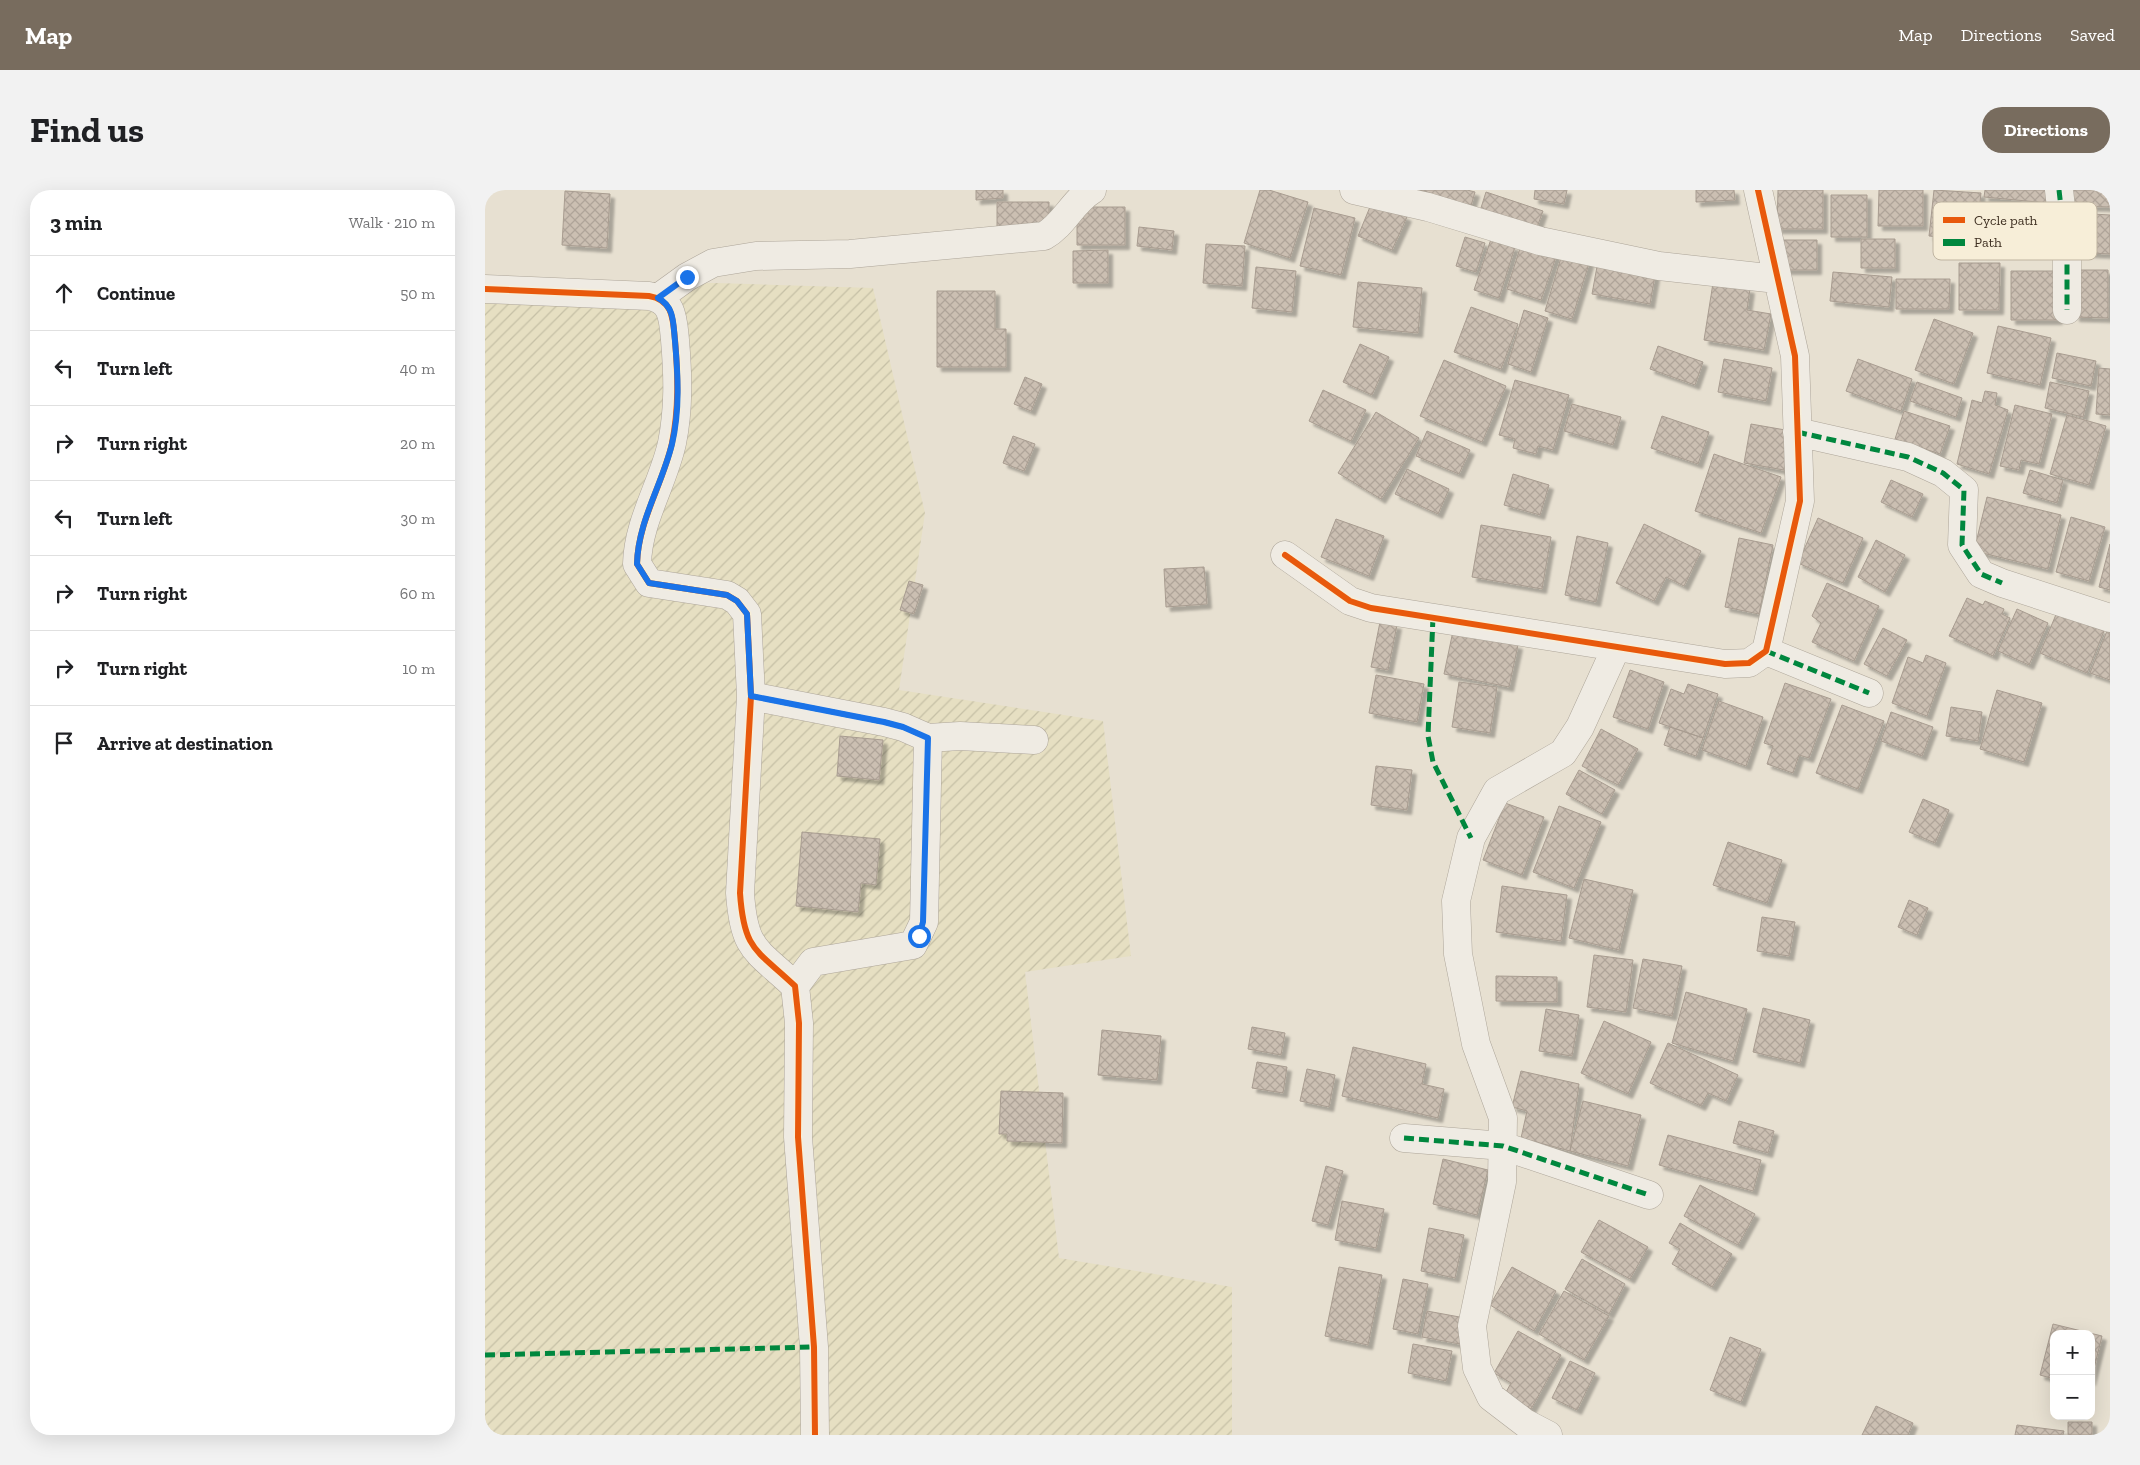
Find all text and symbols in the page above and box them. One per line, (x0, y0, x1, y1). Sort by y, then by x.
text: Map (25, 21, 72, 50)
text: Map (1898, 24, 1933, 46)
text: Directions (1961, 24, 2042, 46)
text: Saved (2070, 24, 2115, 46)
button: Directions (1982, 107, 2110, 153)
text: Find us (30, 109, 144, 151)
legend (1933, 202, 2097, 260)
text: 3 min (50, 210, 102, 235)
text: Cycle path (1974, 212, 2038, 229)
text: Walk · 210 m (349, 213, 435, 232)
text: Path (1974, 234, 2002, 251)
route end (676, 266, 699, 289)
icon: ahead (50, 279, 78, 307)
text: Continue (97, 282, 175, 305)
text: 50 m (400, 284, 435, 303)
icon: left (50, 354, 78, 382)
text: Turn left (97, 357, 172, 380)
text: 40 m (400, 359, 435, 378)
icon: right (50, 429, 78, 457)
text: Turn right (97, 432, 187, 455)
text: 20 m (400, 434, 435, 453)
icon: left (50, 504, 78, 532)
text: Turn left (97, 507, 172, 530)
text: 30 m (401, 509, 435, 528)
icon: right (50, 579, 78, 607)
text: Turn right (97, 582, 187, 605)
text: 60 m (400, 584, 435, 603)
icon: right (50, 654, 78, 682)
text: Turn right (97, 657, 187, 680)
text: 10 m (402, 659, 435, 678)
icon: arrive (50, 729, 78, 757)
text: Arrive at destination (97, 732, 273, 755)
route start (908, 925, 931, 948)
map controls (2050, 1330, 2095, 1420)
button: + (2050, 1330, 2095, 1375)
button: − (2050, 1375, 2095, 1420)

